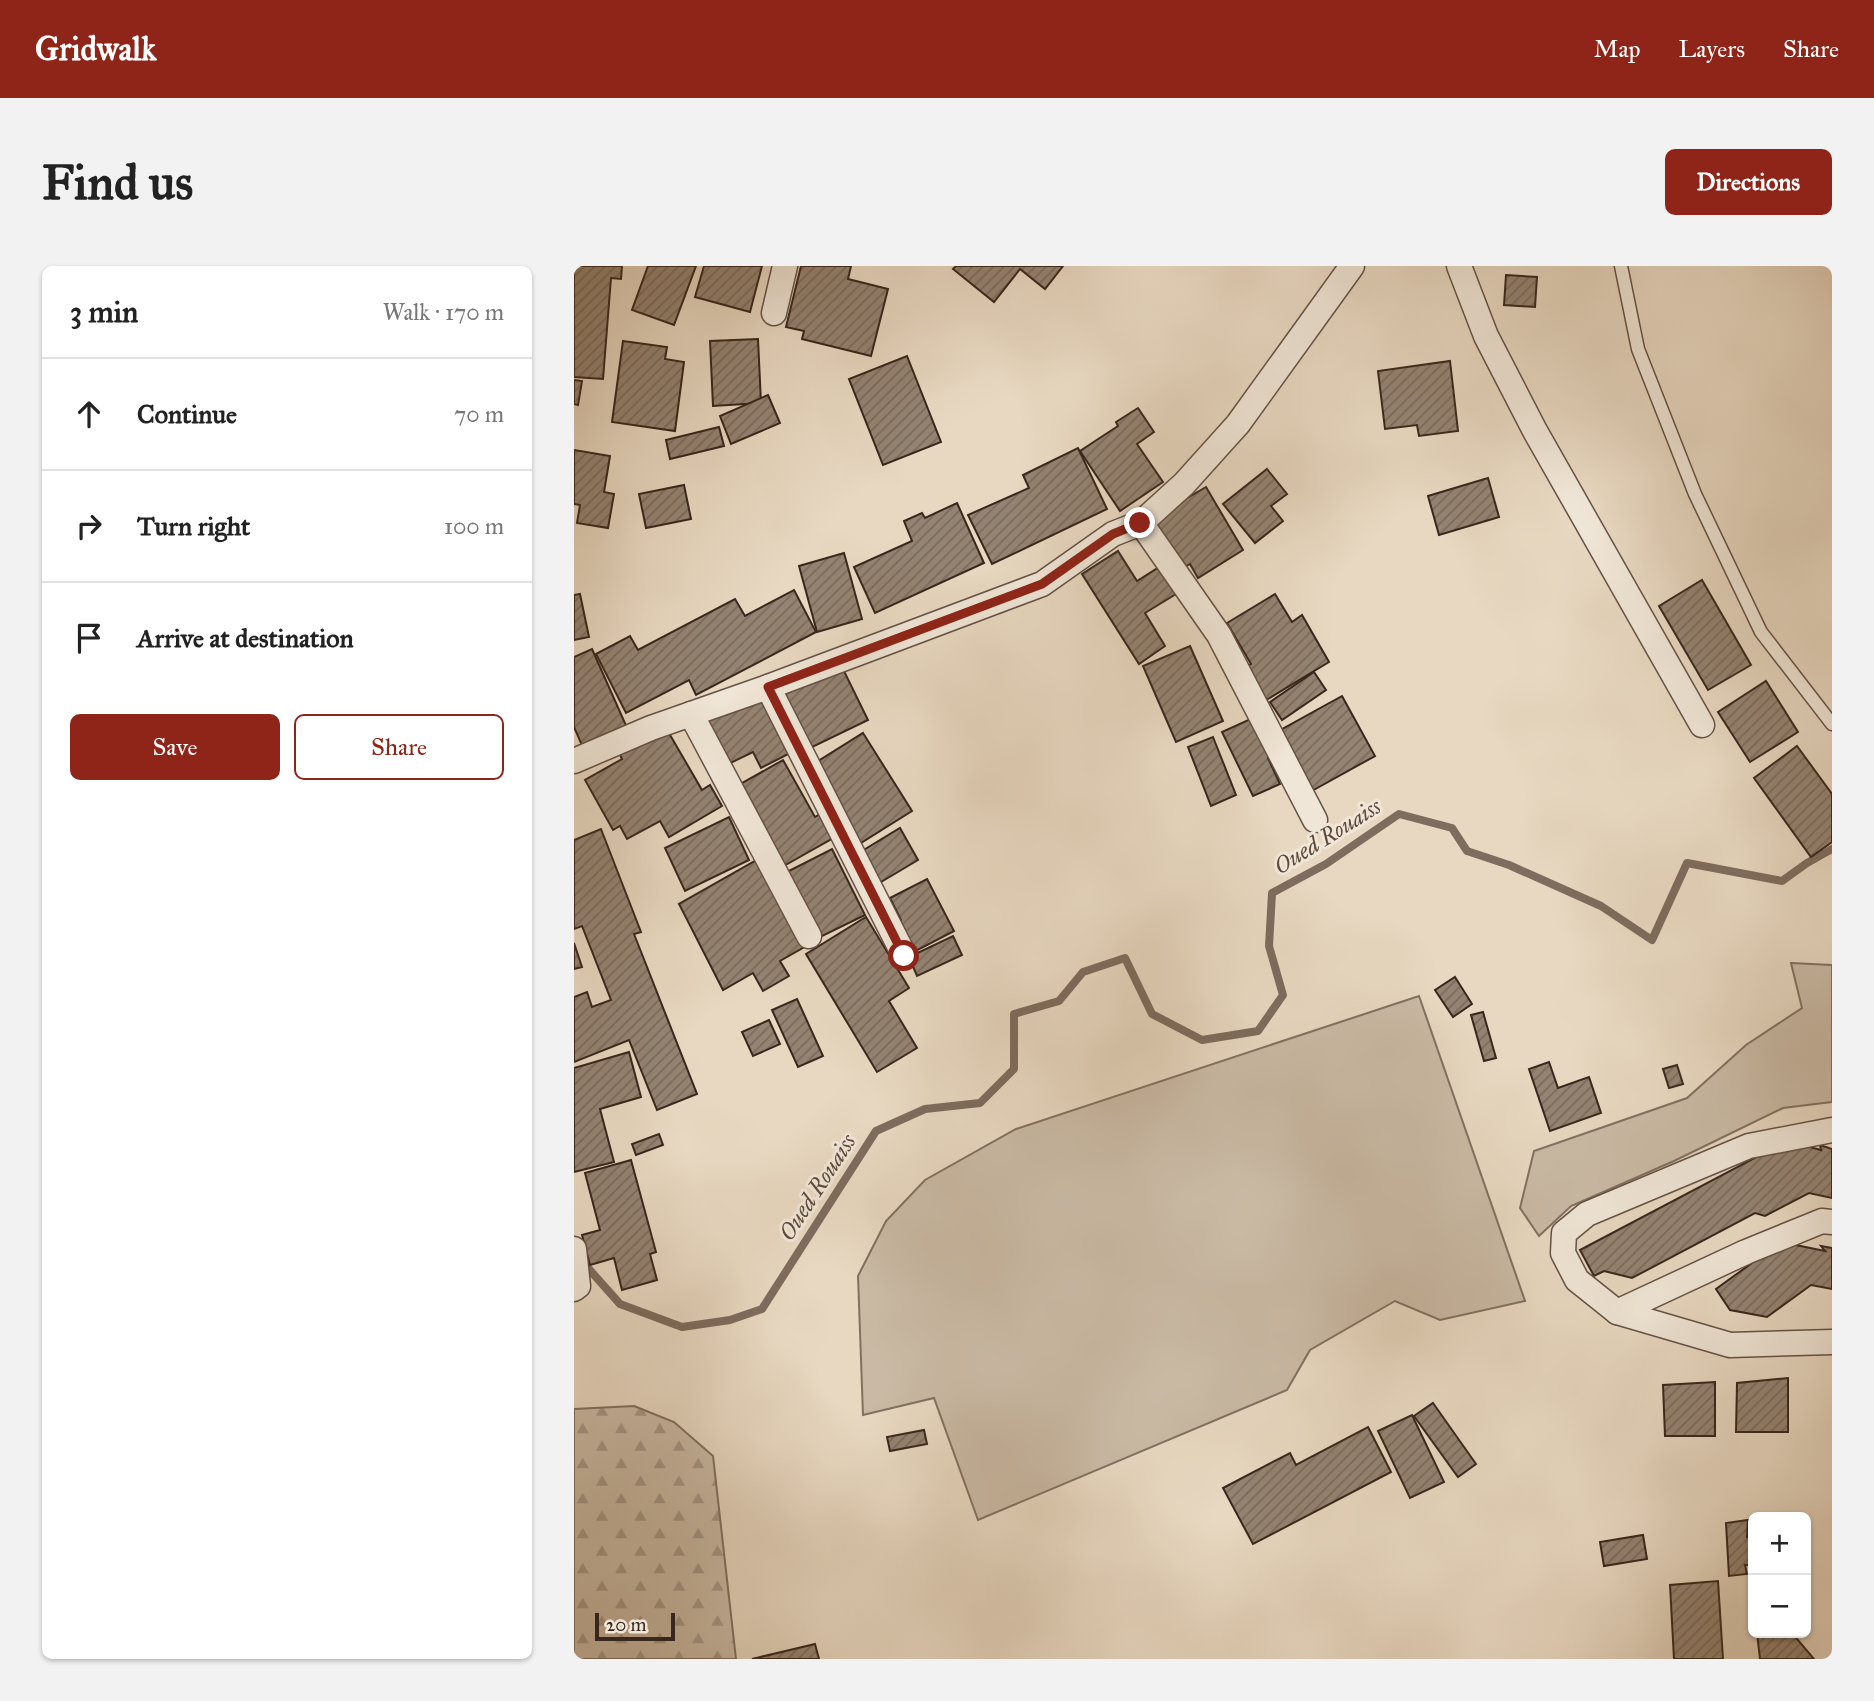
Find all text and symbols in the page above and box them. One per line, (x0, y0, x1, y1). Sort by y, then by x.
text: Gridwalk (35, 29, 157, 69)
text: Map (1594, 34, 1641, 64)
text: Layers (1679, 34, 1745, 64)
text: Share (1783, 34, 1839, 64)
button: Directions (1665, 149, 1832, 215)
text: Find us (42, 153, 193, 212)
text: 3 min (70, 294, 138, 330)
text: Walk · 170 m (383, 298, 504, 326)
icon: ahead (70, 395, 108, 433)
text: Continue (137, 398, 237, 430)
text: 70 m (454, 400, 504, 428)
icon: right (70, 507, 108, 545)
route end (1124, 507, 1155, 538)
text: Turn right (137, 510, 250, 542)
text: 100 m (444, 512, 504, 540)
icon: arrive (70, 619, 108, 657)
text: Arrive at destination (137, 622, 354, 654)
button: Save (70, 714, 280, 780)
button: Share (294, 714, 504, 780)
water label: Oued Rouaiss (1268, 792, 1386, 880)
route start (888, 940, 919, 971)
water label: Oued Rouaiss (772, 1128, 862, 1245)
map controls (1748, 1512, 1811, 1638)
button: + (1748, 1512, 1811, 1575)
button: − (1748, 1575, 1811, 1638)
scale bar (595, 1610, 676, 1642)
text: 20 m (606, 1613, 647, 1636)

